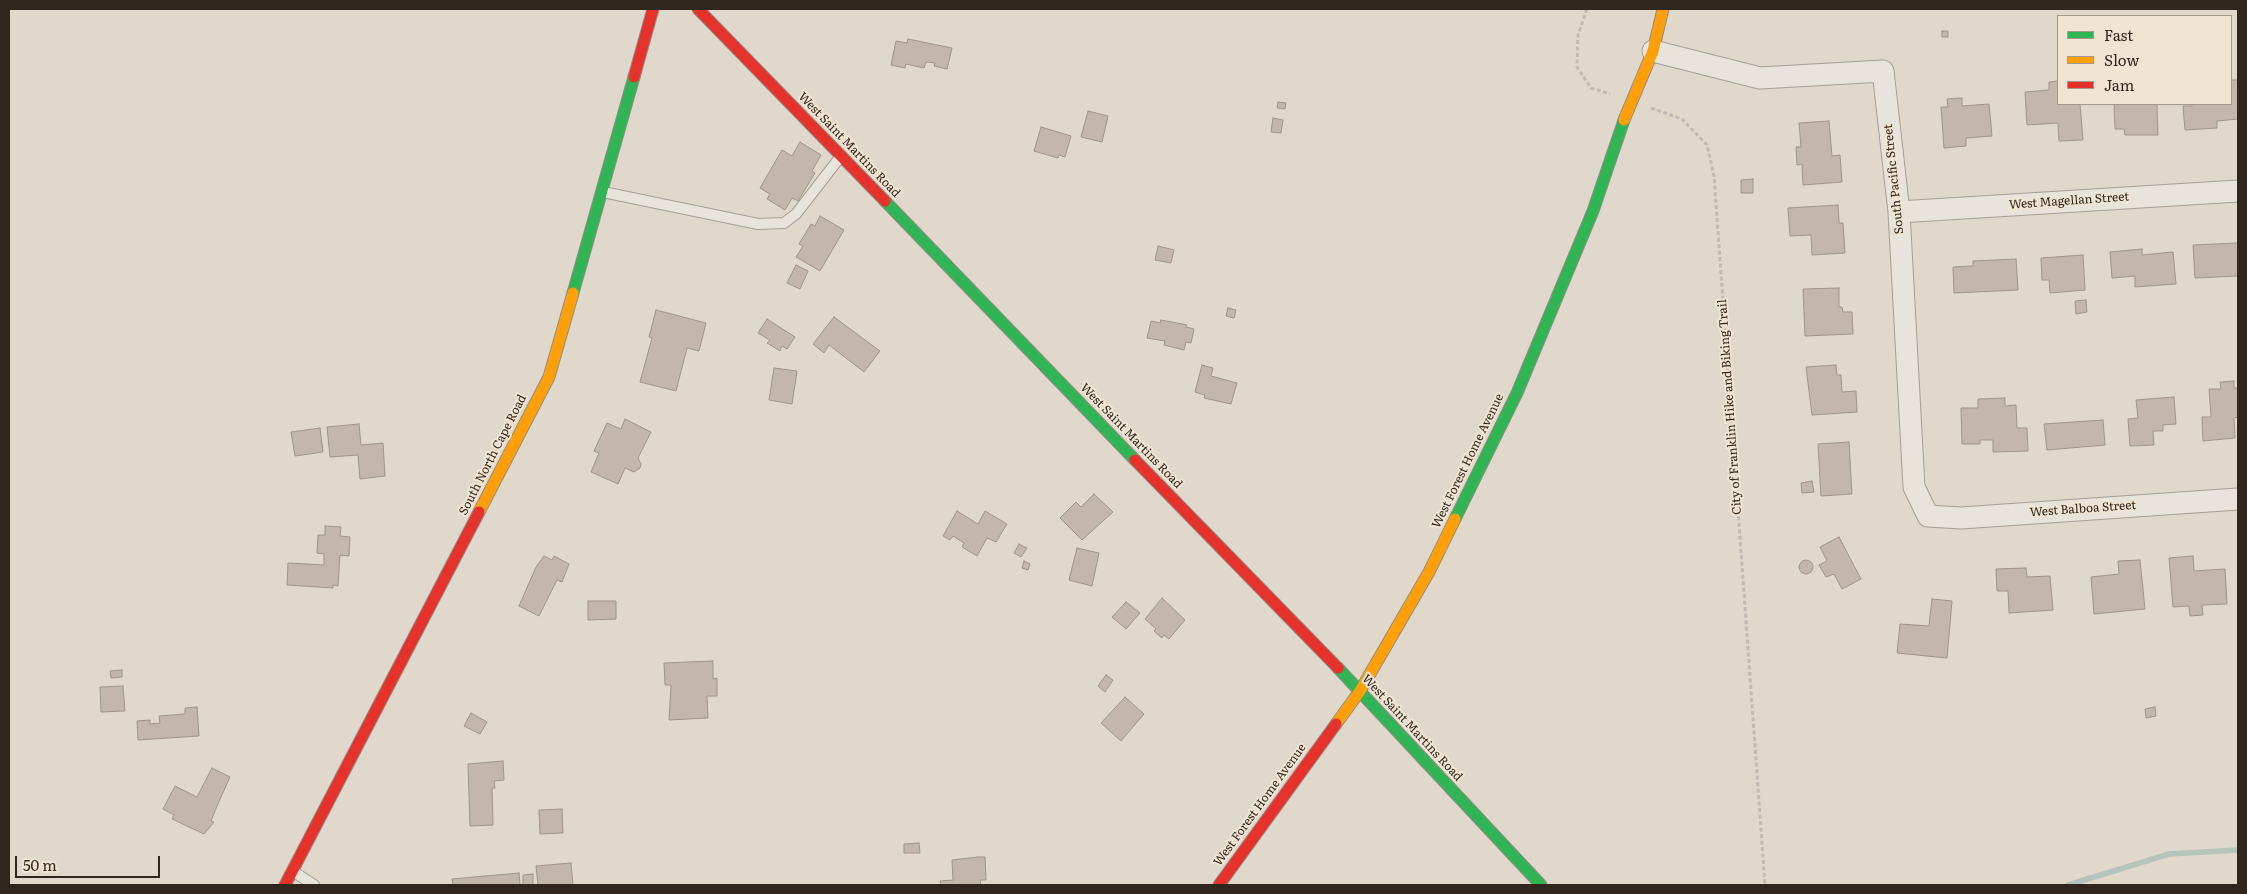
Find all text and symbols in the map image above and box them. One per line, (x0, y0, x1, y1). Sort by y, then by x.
legend (2057, 15, 2232, 105)
text: Fast (2104, 23, 2133, 46)
text: Slow (2104, 48, 2139, 71)
text: Jam (2104, 73, 2134, 96)
street label: West Saint Martins Road (795, 90, 903, 200)
street label: South Pacific Street (1881, 123, 1907, 235)
street label: West Magellan Street (2008, 190, 2130, 212)
street label: City of Franklin Hike and Biking Trail (1715, 299, 1745, 515)
street label: West Saint Martins Road (1077, 381, 1185, 491)
street label: West Forest Home Avenue (1429, 391, 1507, 531)
street label: South North Cape Road (456, 392, 530, 518)
street label: West Balboa Street (2029, 498, 2137, 520)
street label: West Saint Martins Road (1359, 672, 1465, 784)
street label: West Forest Home Avenue (1211, 741, 1309, 869)
scale bar (18, 846, 162, 878)
text: 50 m (23, 853, 57, 876)

